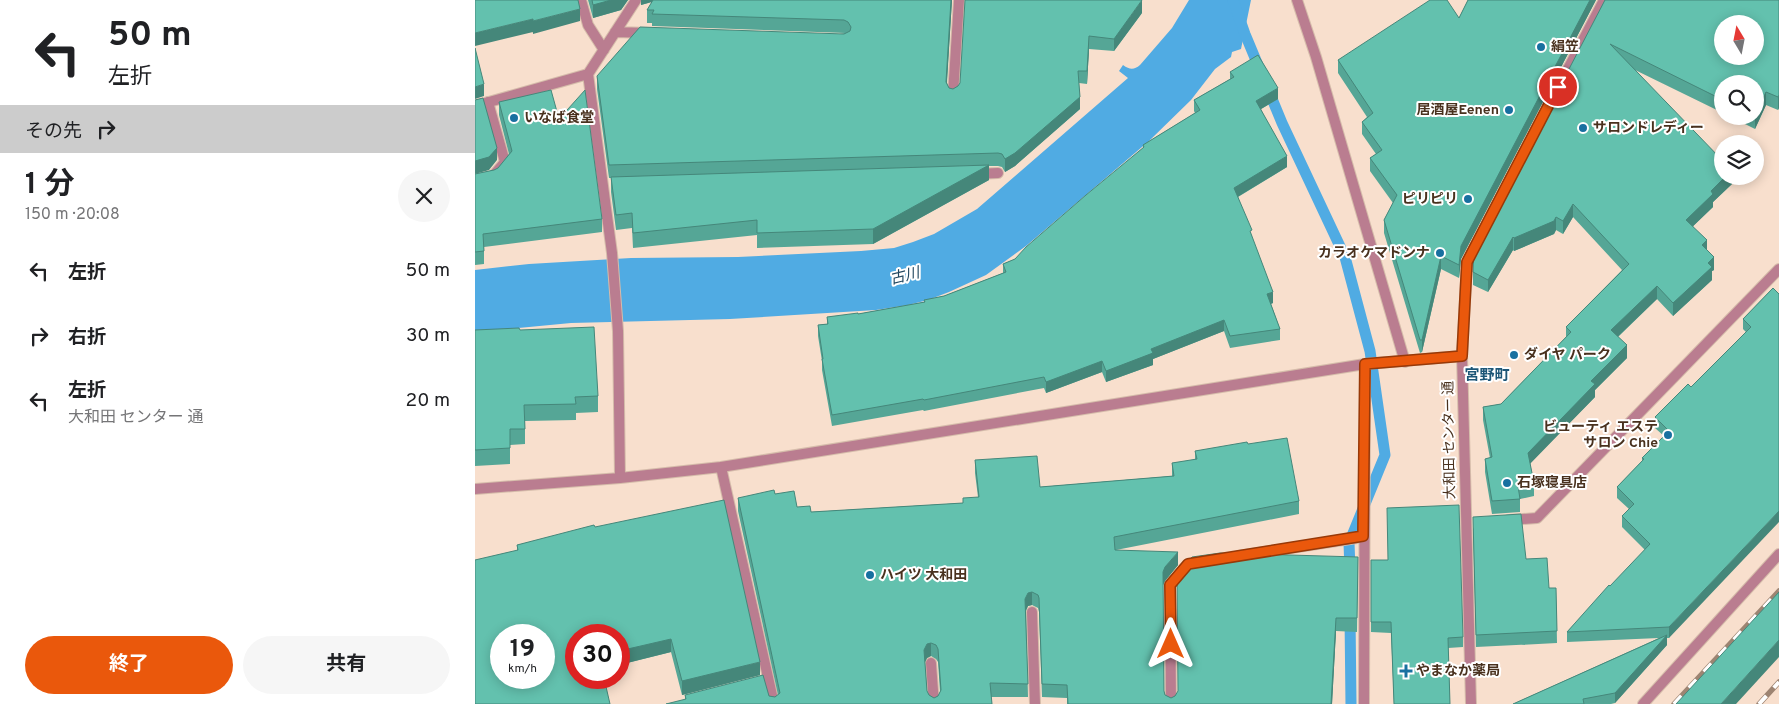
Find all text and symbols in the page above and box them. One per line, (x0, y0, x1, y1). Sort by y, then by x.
text: 50 m (108, 14, 192, 58)
north arrow (1714, 15, 1764, 65)
map controls (1714, 15, 1764, 185)
icon: left (25, 20, 90, 85)
place label: 絹笠 (1551, 39, 1579, 56)
marker: 絹笠 (1535, 41, 1547, 53)
text: 左折 (108, 64, 152, 91)
pin (1537, 66, 1579, 108)
icon: arrive (1544, 73, 1572, 101)
button: search (1714, 75, 1764, 125)
place label: 居酒屋Eenen (1416, 102, 1499, 119)
marker: 居酒屋Eenen (1503, 104, 1515, 116)
place label: いなば食堂 (524, 110, 594, 127)
marker: いなば食堂 (508, 112, 520, 124)
icon: right (92, 115, 120, 143)
place label: サロンドレディー (1593, 119, 1704, 137)
text: その先 (25, 120, 82, 144)
marker: サロンドレディー (1577, 122, 1589, 134)
button: layers (1714, 135, 1764, 185)
text: 1 分 (25, 167, 75, 204)
button: close (398, 170, 450, 222)
place label: ピリピリ (1402, 191, 1458, 208)
marker: ピリピリ (1462, 193, 1474, 205)
text: 150 m · 20:08 (25, 205, 120, 225)
place label: カラオケマドンナ (1318, 245, 1430, 262)
marker: カラオケマドンナ (1434, 247, 1446, 259)
icon: left (25, 257, 53, 285)
text: 50 m (405, 259, 450, 283)
text: 左折 (68, 261, 106, 285)
water label: 古川 (888, 264, 924, 290)
icon: right (25, 322, 53, 350)
text: 30 m (406, 324, 450, 348)
text: 右折 (68, 326, 106, 350)
place label: ダイヤ パーク (1524, 346, 1611, 364)
marker: ダイヤ パーク (1508, 349, 1520, 361)
district label: 宮野町 (1464, 367, 1510, 386)
text: 左折 (68, 379, 106, 403)
street label: 大和田 センター 通 (1440, 381, 1460, 499)
icon: left (25, 387, 53, 415)
text: 20 m (406, 389, 450, 413)
text: 大和田 センター 通 (68, 408, 204, 428)
place label: ビューティ エステ サロン Chie (1543, 419, 1658, 452)
marker: ビューティ エステ サロン Chie (1662, 429, 1674, 441)
place label: 石塚寝具店 (1517, 475, 1587, 492)
marker: 石塚寝具店 (1501, 477, 1513, 489)
place label: ハイツ 大和田 (880, 567, 967, 584)
marker: ハイツ 大和田 (864, 569, 876, 581)
position arrow (1144, 617, 1196, 669)
speed limit sign: 30 (565, 624, 630, 689)
text: 19 (510, 634, 535, 666)
button: 終了 (25, 636, 233, 694)
button: 共有 (243, 636, 450, 694)
text: km/h (508, 661, 537, 677)
place label: やまなか薬局 (1416, 663, 1500, 680)
marker: やまなか薬局 (1400, 665, 1412, 677)

